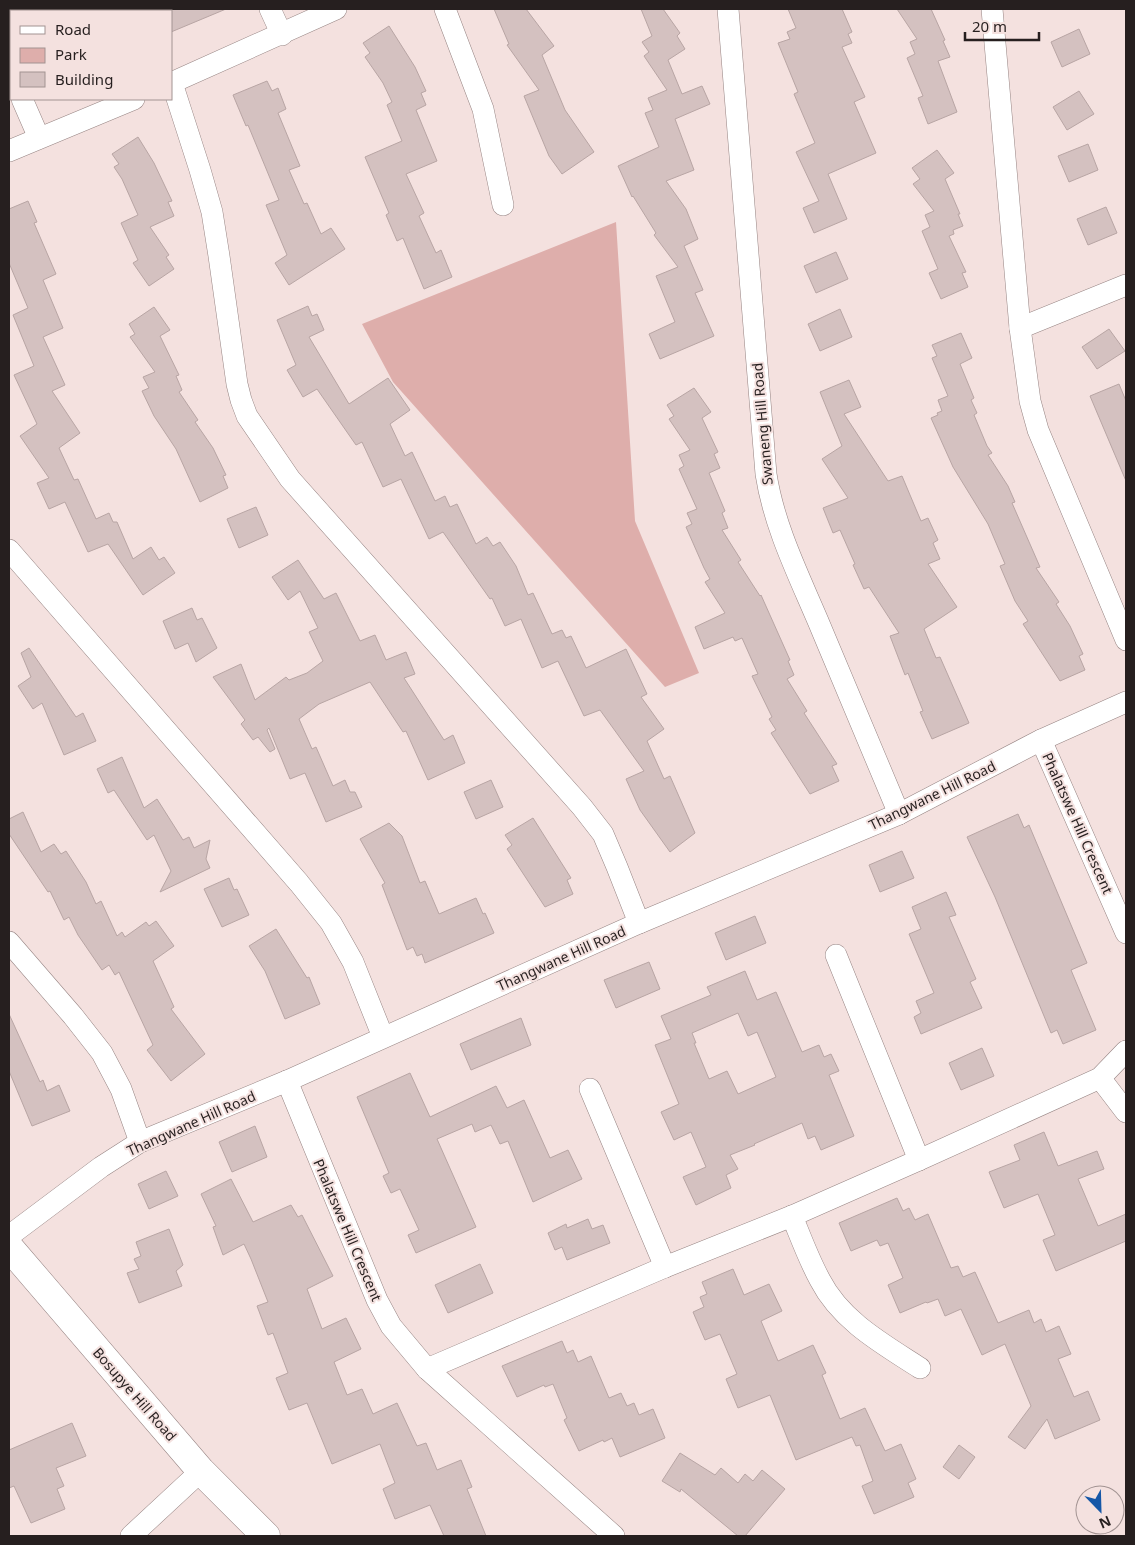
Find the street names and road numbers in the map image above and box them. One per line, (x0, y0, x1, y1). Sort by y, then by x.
street label: Swaneng Hill Road (747, 362, 777, 486)
street label: Phalatswe Hill Crescent (1038, 749, 1118, 897)
street label: Thangwane Hill Road (865, 756, 999, 834)
street label: Thangwane Hill Road (494, 921, 628, 995)
street label: Thangwane Hill Road (124, 1086, 258, 1160)
street label: Phalatswe Hill Crescent (309, 1156, 387, 1304)
street label: Bosupye Hill Road (89, 1343, 181, 1445)

